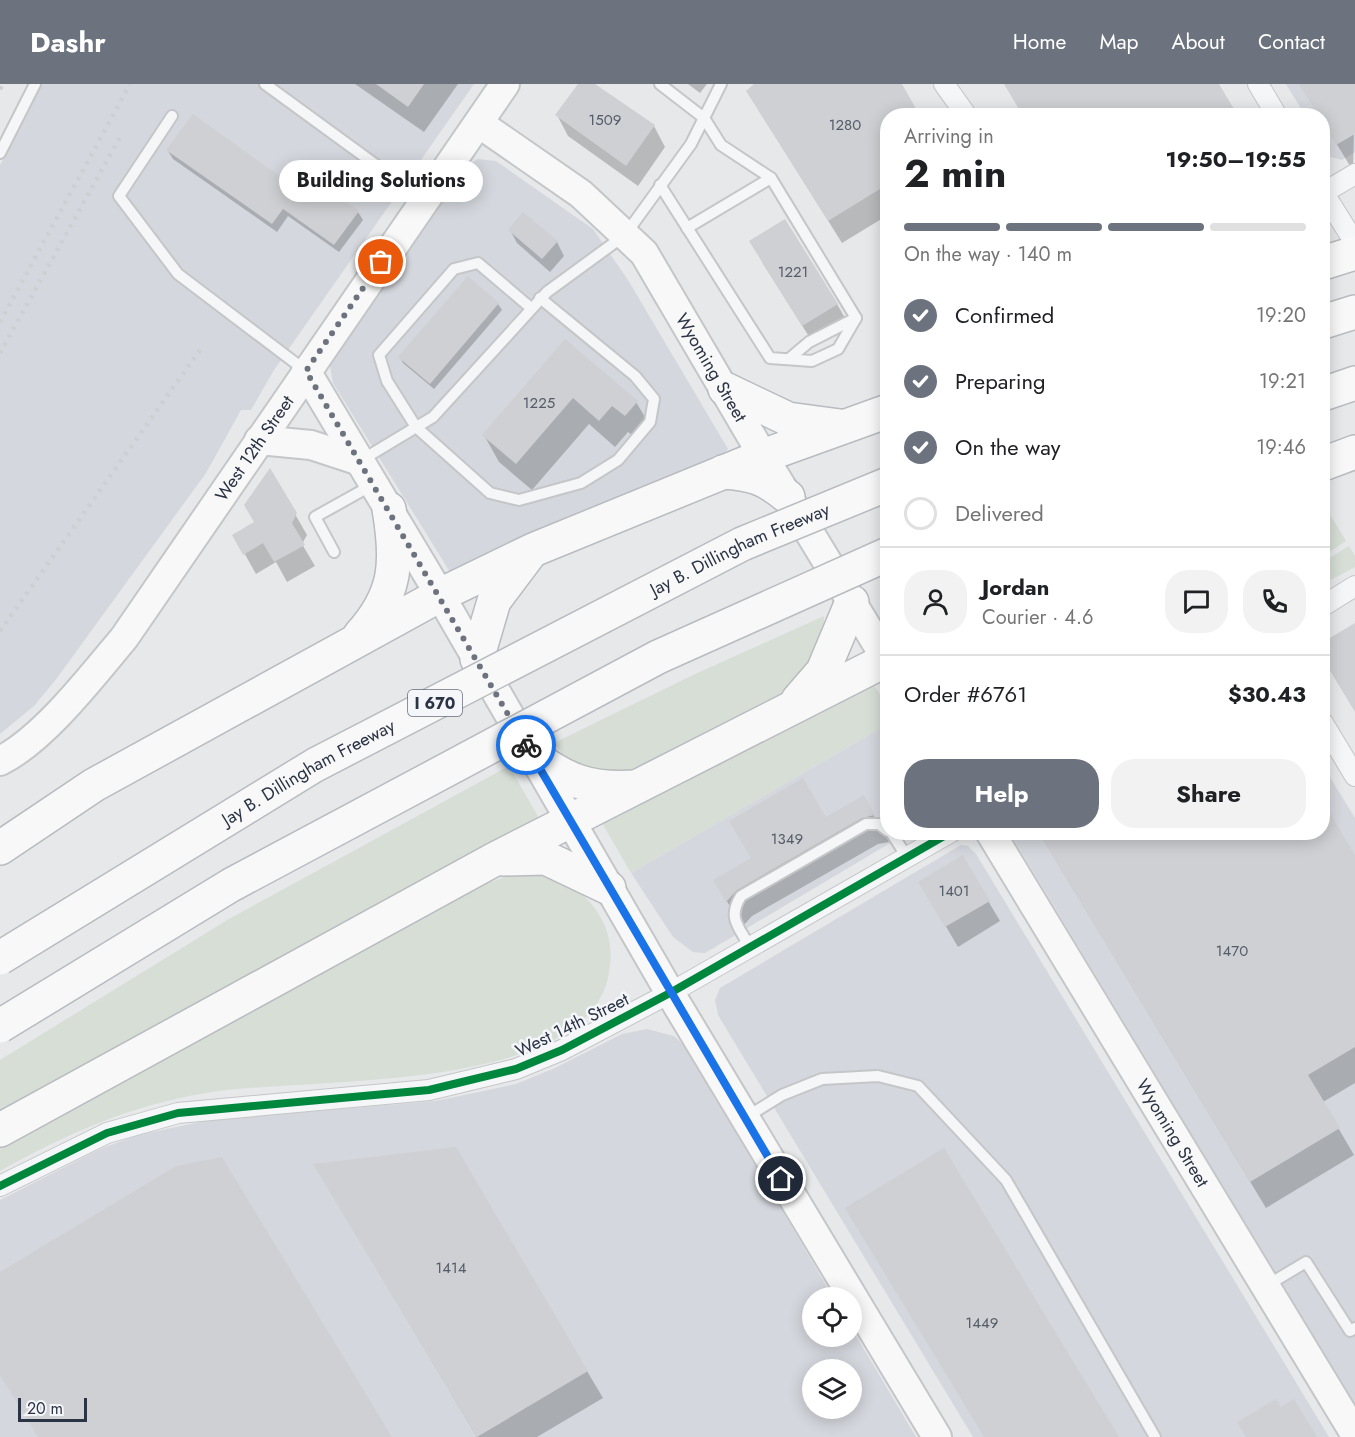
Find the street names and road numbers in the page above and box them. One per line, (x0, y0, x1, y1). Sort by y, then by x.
street label: Wyoming Street (669, 308, 754, 427)
street label: West 12th Street (209, 390, 300, 506)
street label: Jay B. Dillingham Freeway (644, 496, 834, 603)
road number: I 670 (408, 690, 462, 716)
street label: Jay B. Dillingham Freeway (215, 713, 400, 833)
street label: West 14th Street (511, 986, 634, 1064)
street label: Wyoming Street (1130, 1074, 1216, 1193)

